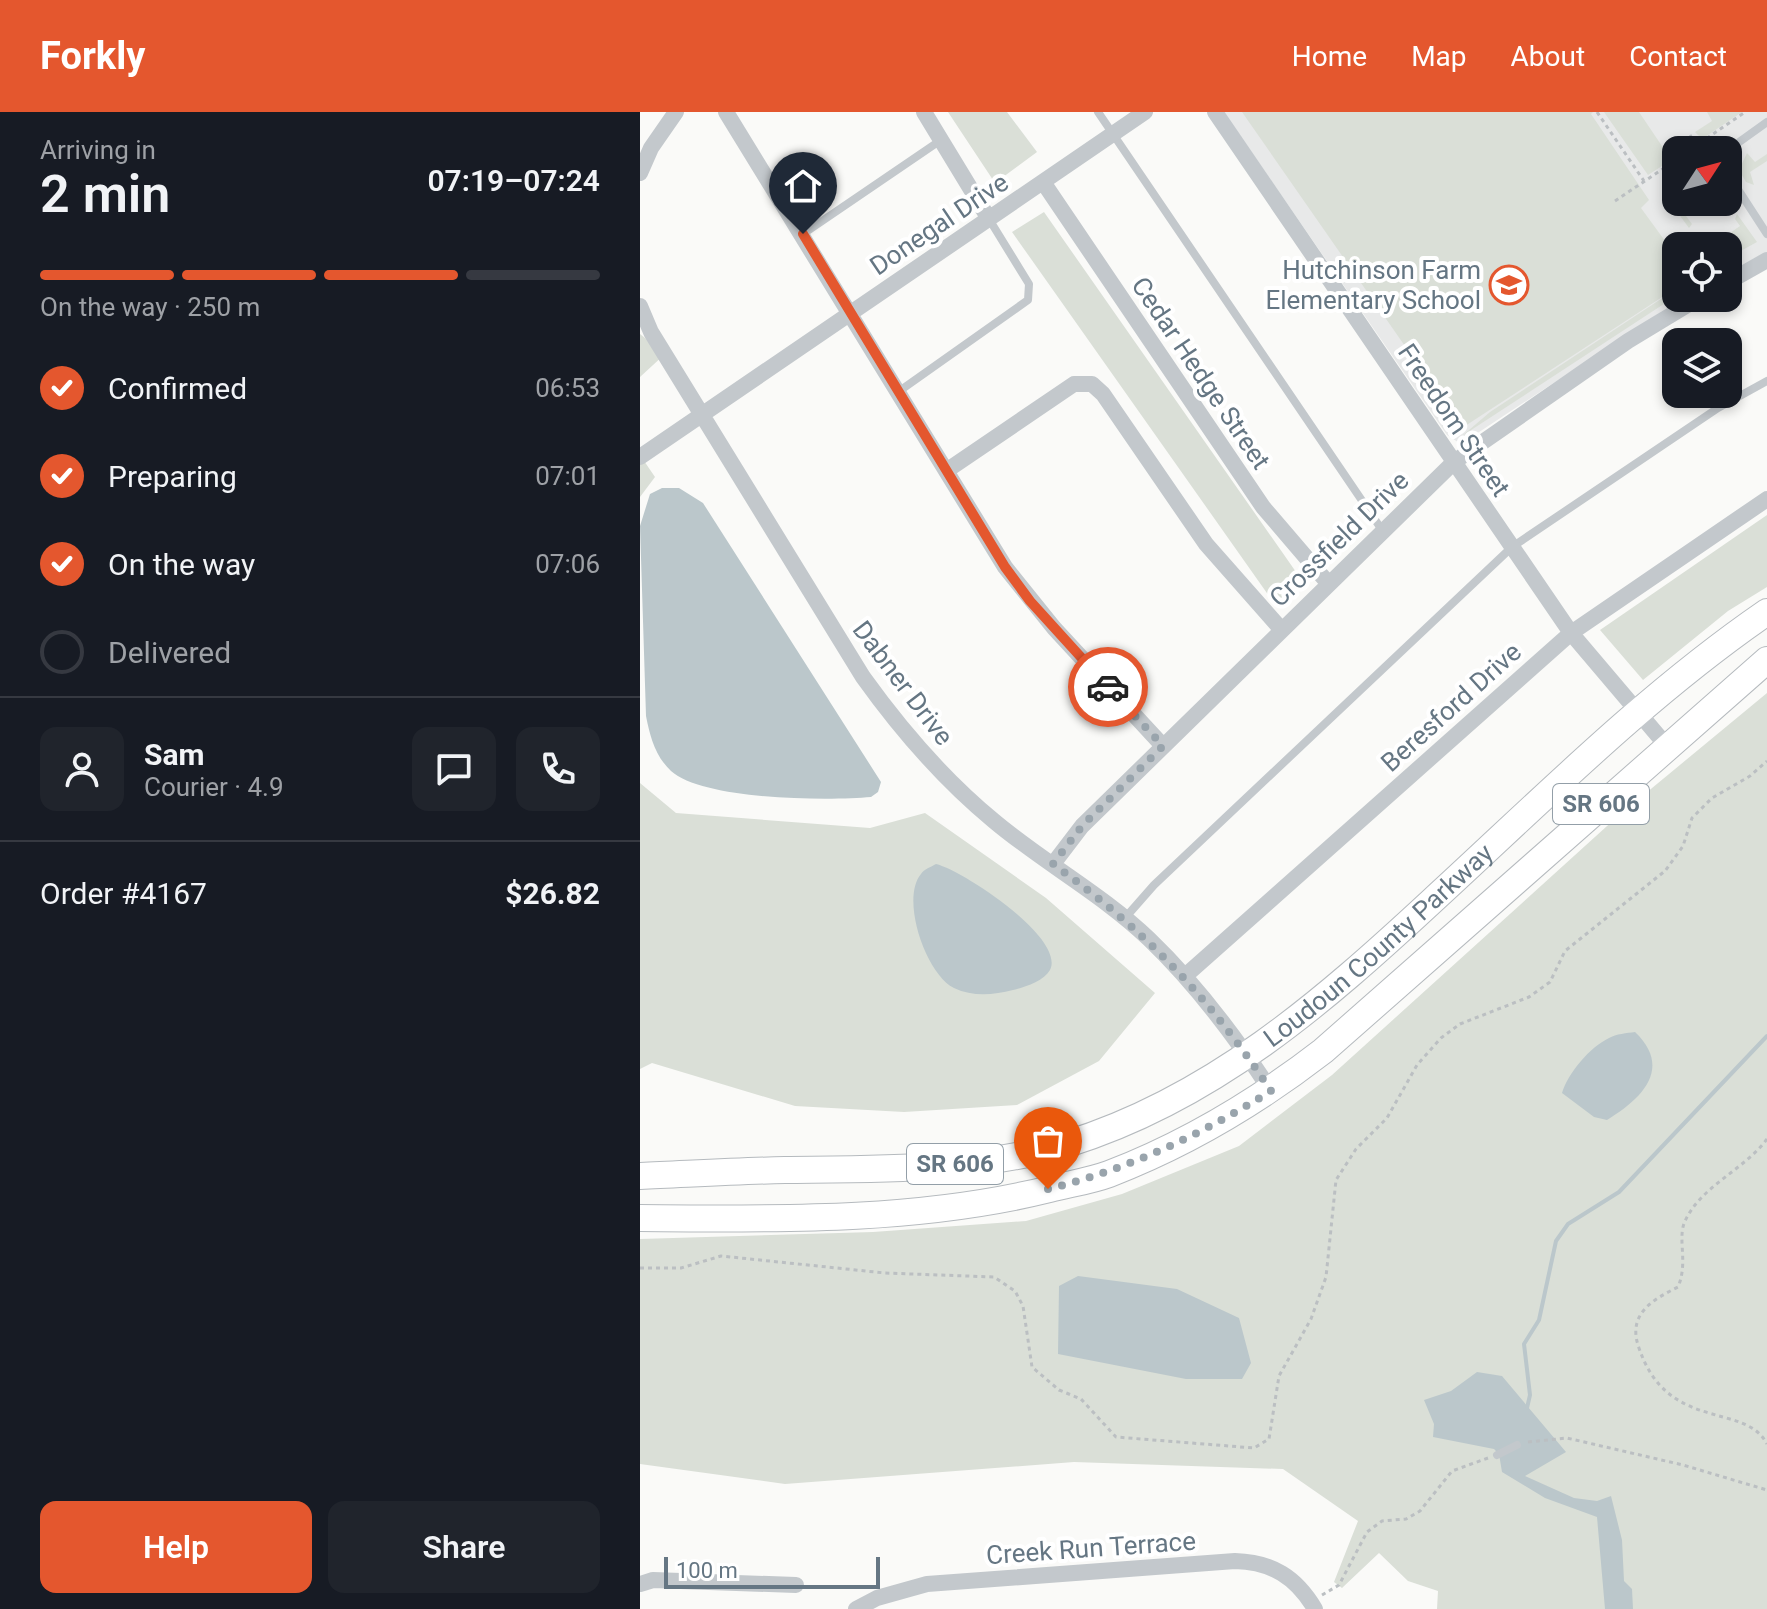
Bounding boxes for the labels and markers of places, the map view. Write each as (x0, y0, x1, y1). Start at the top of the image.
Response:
pin (769, 152, 837, 234)
place label: Hutchinson Farm Elementary School (1265, 255, 1481, 315)
school or university icon: Hutchinson Farm Elementary School (1488, 264, 1530, 306)
pin (1014, 1107, 1082, 1189)

